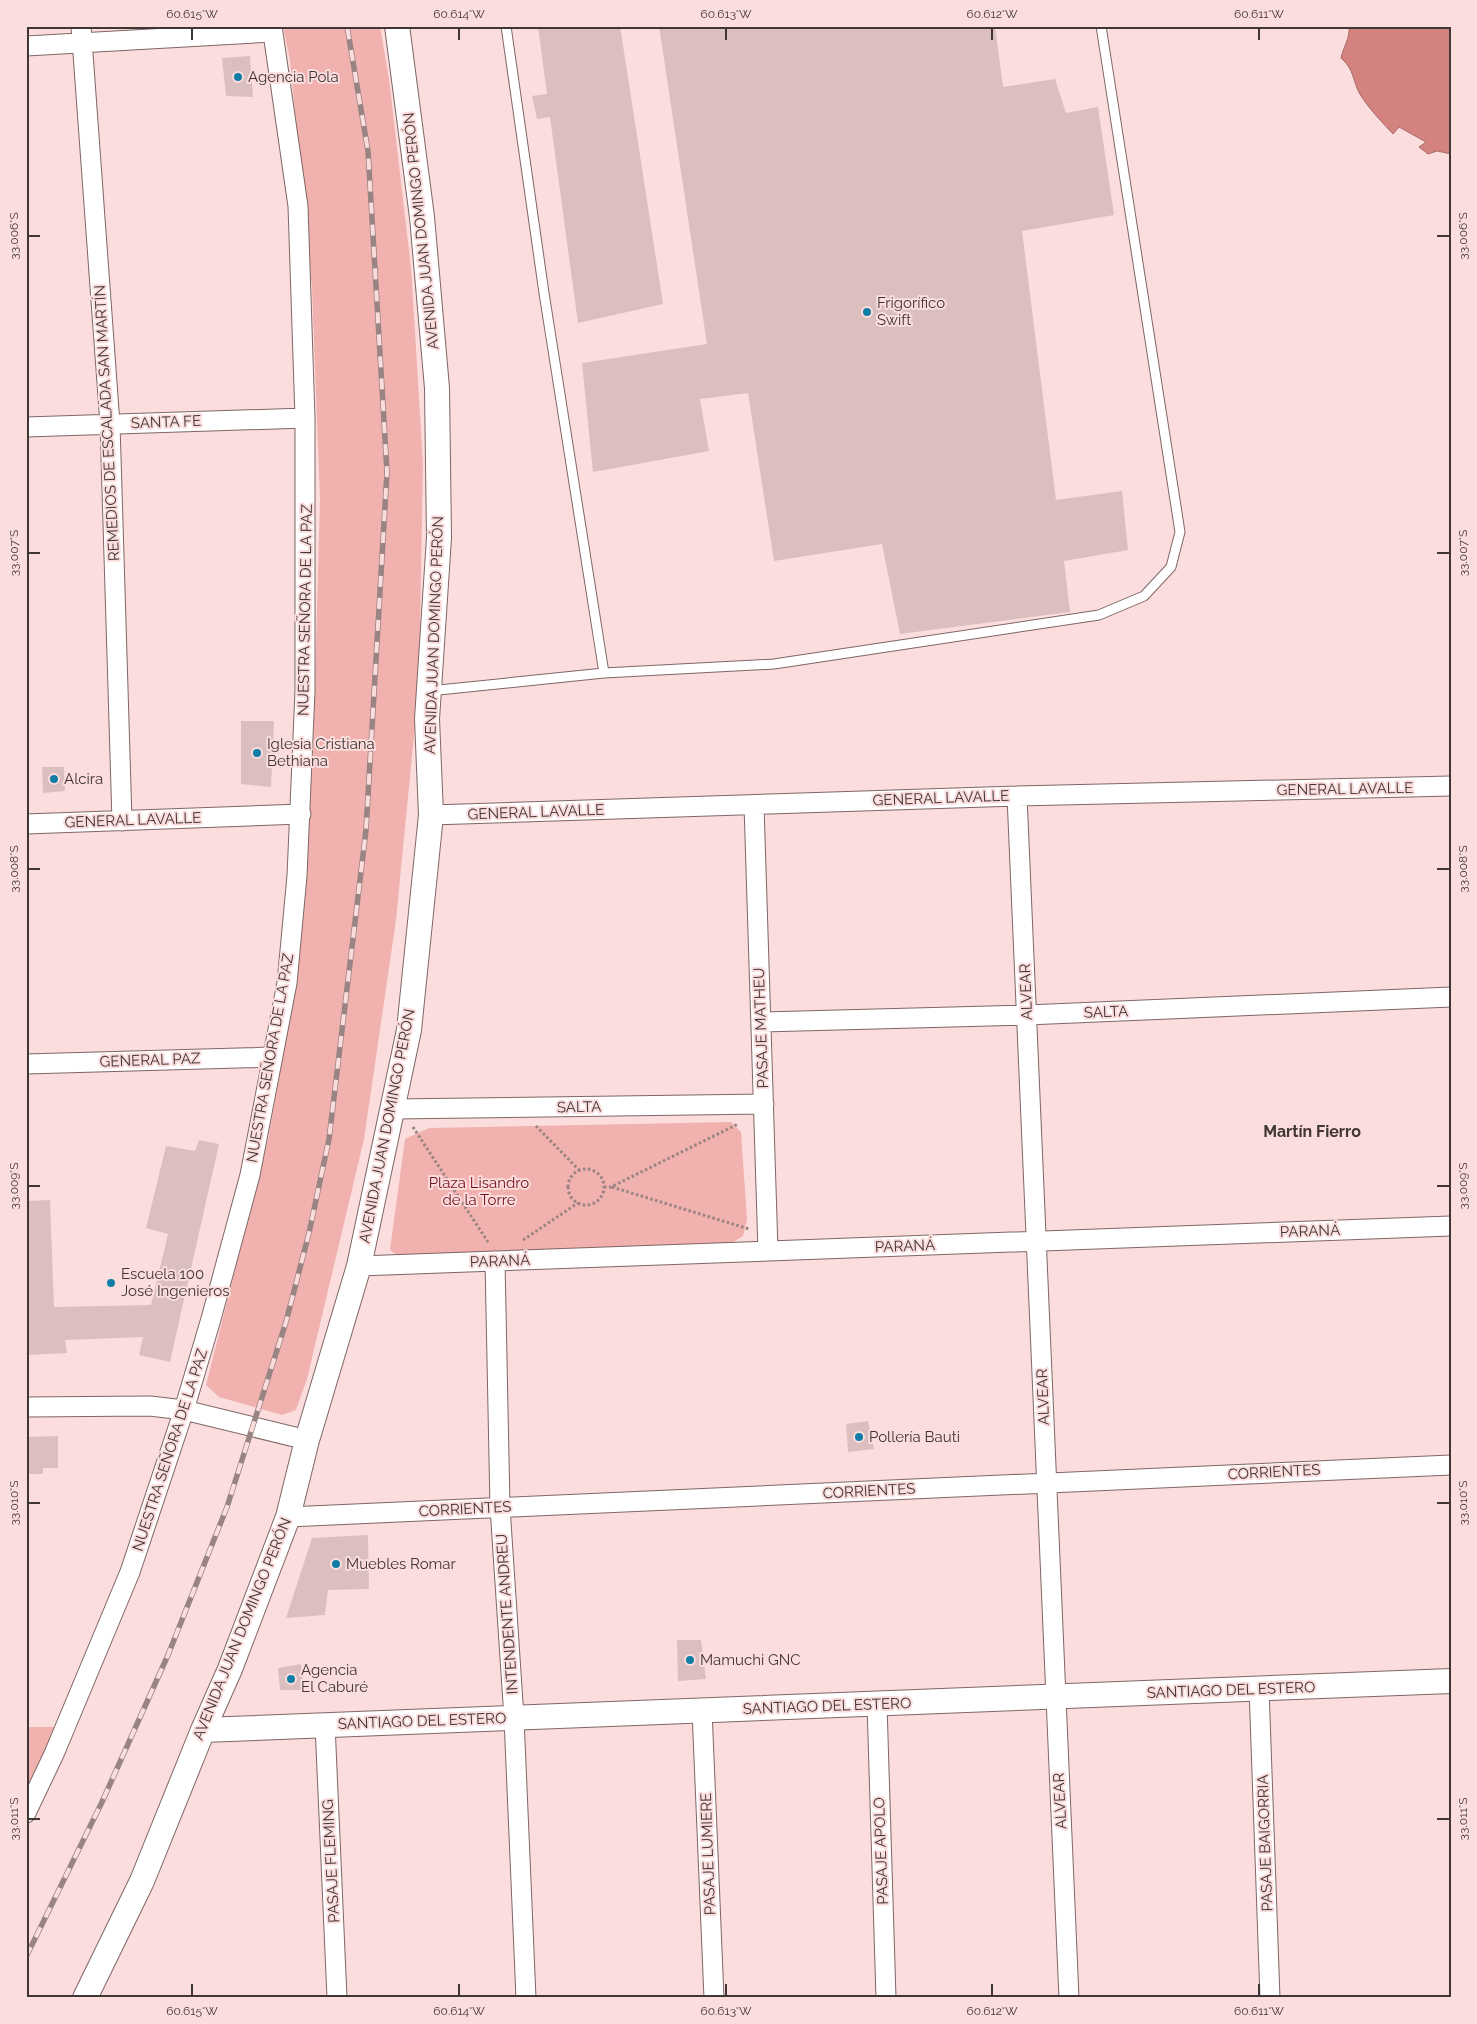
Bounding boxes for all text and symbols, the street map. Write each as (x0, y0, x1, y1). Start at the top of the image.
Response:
text: 60.615°W (166, 7, 218, 21)
text: 60.614°W (433, 7, 485, 21)
text: 60.613°W (700, 7, 752, 21)
text: 60.612°W (966, 7, 1018, 21)
text: 60.611°W (1234, 7, 1284, 21)
place label: Agencia Pola (248, 68, 339, 86)
marker: Agencia Pola (232, 71, 244, 83)
street label: AVENIDA JUAN DOMINGO PERÓN (400, 112, 442, 350)
text: 33.006°S (7, 212, 21, 260)
text: 33.006°S (1456, 212, 1470, 260)
street label: REMEDIOS DE ESCALADA SAN MARTÍN (91, 284, 123, 562)
place label: Frigorífico Swift (877, 294, 945, 329)
marker: Frigorífico Swift (861, 306, 873, 318)
street label: SANTA FE (131, 412, 201, 432)
street label: NUESTRA SEÑORA DE LA PAZ (294, 504, 316, 716)
street label: AVENIDA JUAN DOMINGO PERÓN (421, 516, 447, 754)
text: 33.007°S (7, 530, 21, 576)
text: 33.007°S (1456, 530, 1470, 576)
place label: Iglesia Cristiana Bethiana (267, 735, 375, 770)
marker: Iglesia Cristiana Bethiana (251, 747, 263, 759)
place label: Alcira (64, 770, 103, 788)
marker: Alcira (48, 773, 60, 785)
street label: GENERAL LAVALLE (1277, 779, 1413, 799)
street label: GENERAL LAVALLE (872, 787, 1010, 809)
street label: GENERAL LAVALLE (467, 801, 605, 823)
street label: GENERAL LAVALLE (64, 809, 202, 831)
text: 33.008°S (7, 845, 21, 893)
text: 33.008°S (1456, 845, 1470, 893)
street label: NUESTRA SEÑORA DE LA PAZ (243, 952, 297, 1164)
street label: ALVEAR (1016, 963, 1036, 1021)
street label: PASAJE MATHEU (750, 967, 772, 1089)
street label: SALTA (1084, 1002, 1128, 1022)
street label: AVENIDA JUAN DOMINGO PERÓN (355, 1007, 419, 1245)
street label: GENERAL PAZ (99, 1049, 201, 1071)
street label: SALTA (557, 1098, 601, 1116)
district label: Martín Fierro (1263, 1122, 1361, 1141)
text: 33.009°S (7, 1163, 21, 1209)
text: 33.009°S (1456, 1163, 1470, 1209)
park label: Plaza Lisandro de la Torre (429, 1174, 529, 1209)
street label: PARANÁ (1280, 1221, 1340, 1241)
street label: PARANÁ (875, 1236, 935, 1256)
street label: PARANÁ (470, 1251, 530, 1271)
place label: Escuela 100 José Ingenieros (121, 1265, 229, 1300)
marker: Escuela 100 José Ingenieros (105, 1277, 117, 1289)
street label: NUESTRA SEÑORA DE LA PAZ (129, 1346, 211, 1554)
street label: ALVEAR (1033, 1368, 1053, 1426)
place label: Pollería Bauti (869, 1428, 960, 1446)
marker: Pollería Bauti (853, 1431, 865, 1443)
street label: CORRIENTES (1227, 1461, 1321, 1483)
text: 33.010°S (7, 1480, 21, 1526)
street label: CORRIENTES (822, 1480, 916, 1502)
text: 33.010°S (1456, 1480, 1470, 1526)
street label: CORRIENTES (418, 1498, 512, 1520)
street label: AVENIDA JUAN DOMINGO PERÓN (189, 1515, 295, 1743)
street label: INTENDENTE ANDREU (492, 1533, 522, 1695)
place label: Muebles Romar (346, 1555, 457, 1573)
marker: Muebles Romar (330, 1558, 342, 1570)
place label: Mamuchi GNC (700, 1651, 801, 1669)
marker: Mamuchi GNC (684, 1654, 696, 1666)
place label: Agencia El Caburé (301, 1661, 368, 1696)
marker: Agencia El Caburé (285, 1673, 297, 1685)
street label: SANTIAGO DEL ESTERO (1146, 1678, 1316, 1702)
street label: SANTIAGO DEL ESTERO (742, 1694, 912, 1718)
street label: SANTIAGO DEL ESTERO (337, 1709, 507, 1733)
street label: ALVEAR (1050, 1772, 1070, 1830)
street label: PASAJE BAIGORRIA (1254, 1774, 1276, 1912)
street label: PASAJE LUMIERE (697, 1793, 719, 1915)
street label: PASAJE APOLO (870, 1797, 892, 1905)
text: 33.011°S (7, 1798, 21, 1840)
text: 33.011°S (1456, 1798, 1470, 1840)
street label: PASAJE FLEMING (319, 1799, 343, 1923)
text: 60.615°W (166, 2004, 218, 2018)
text: 60.614°W (433, 2004, 485, 2018)
text: 60.613°W (700, 2004, 752, 2018)
text: 60.612°W (966, 2004, 1018, 2018)
text: 60.611°W (1234, 2004, 1284, 2018)

